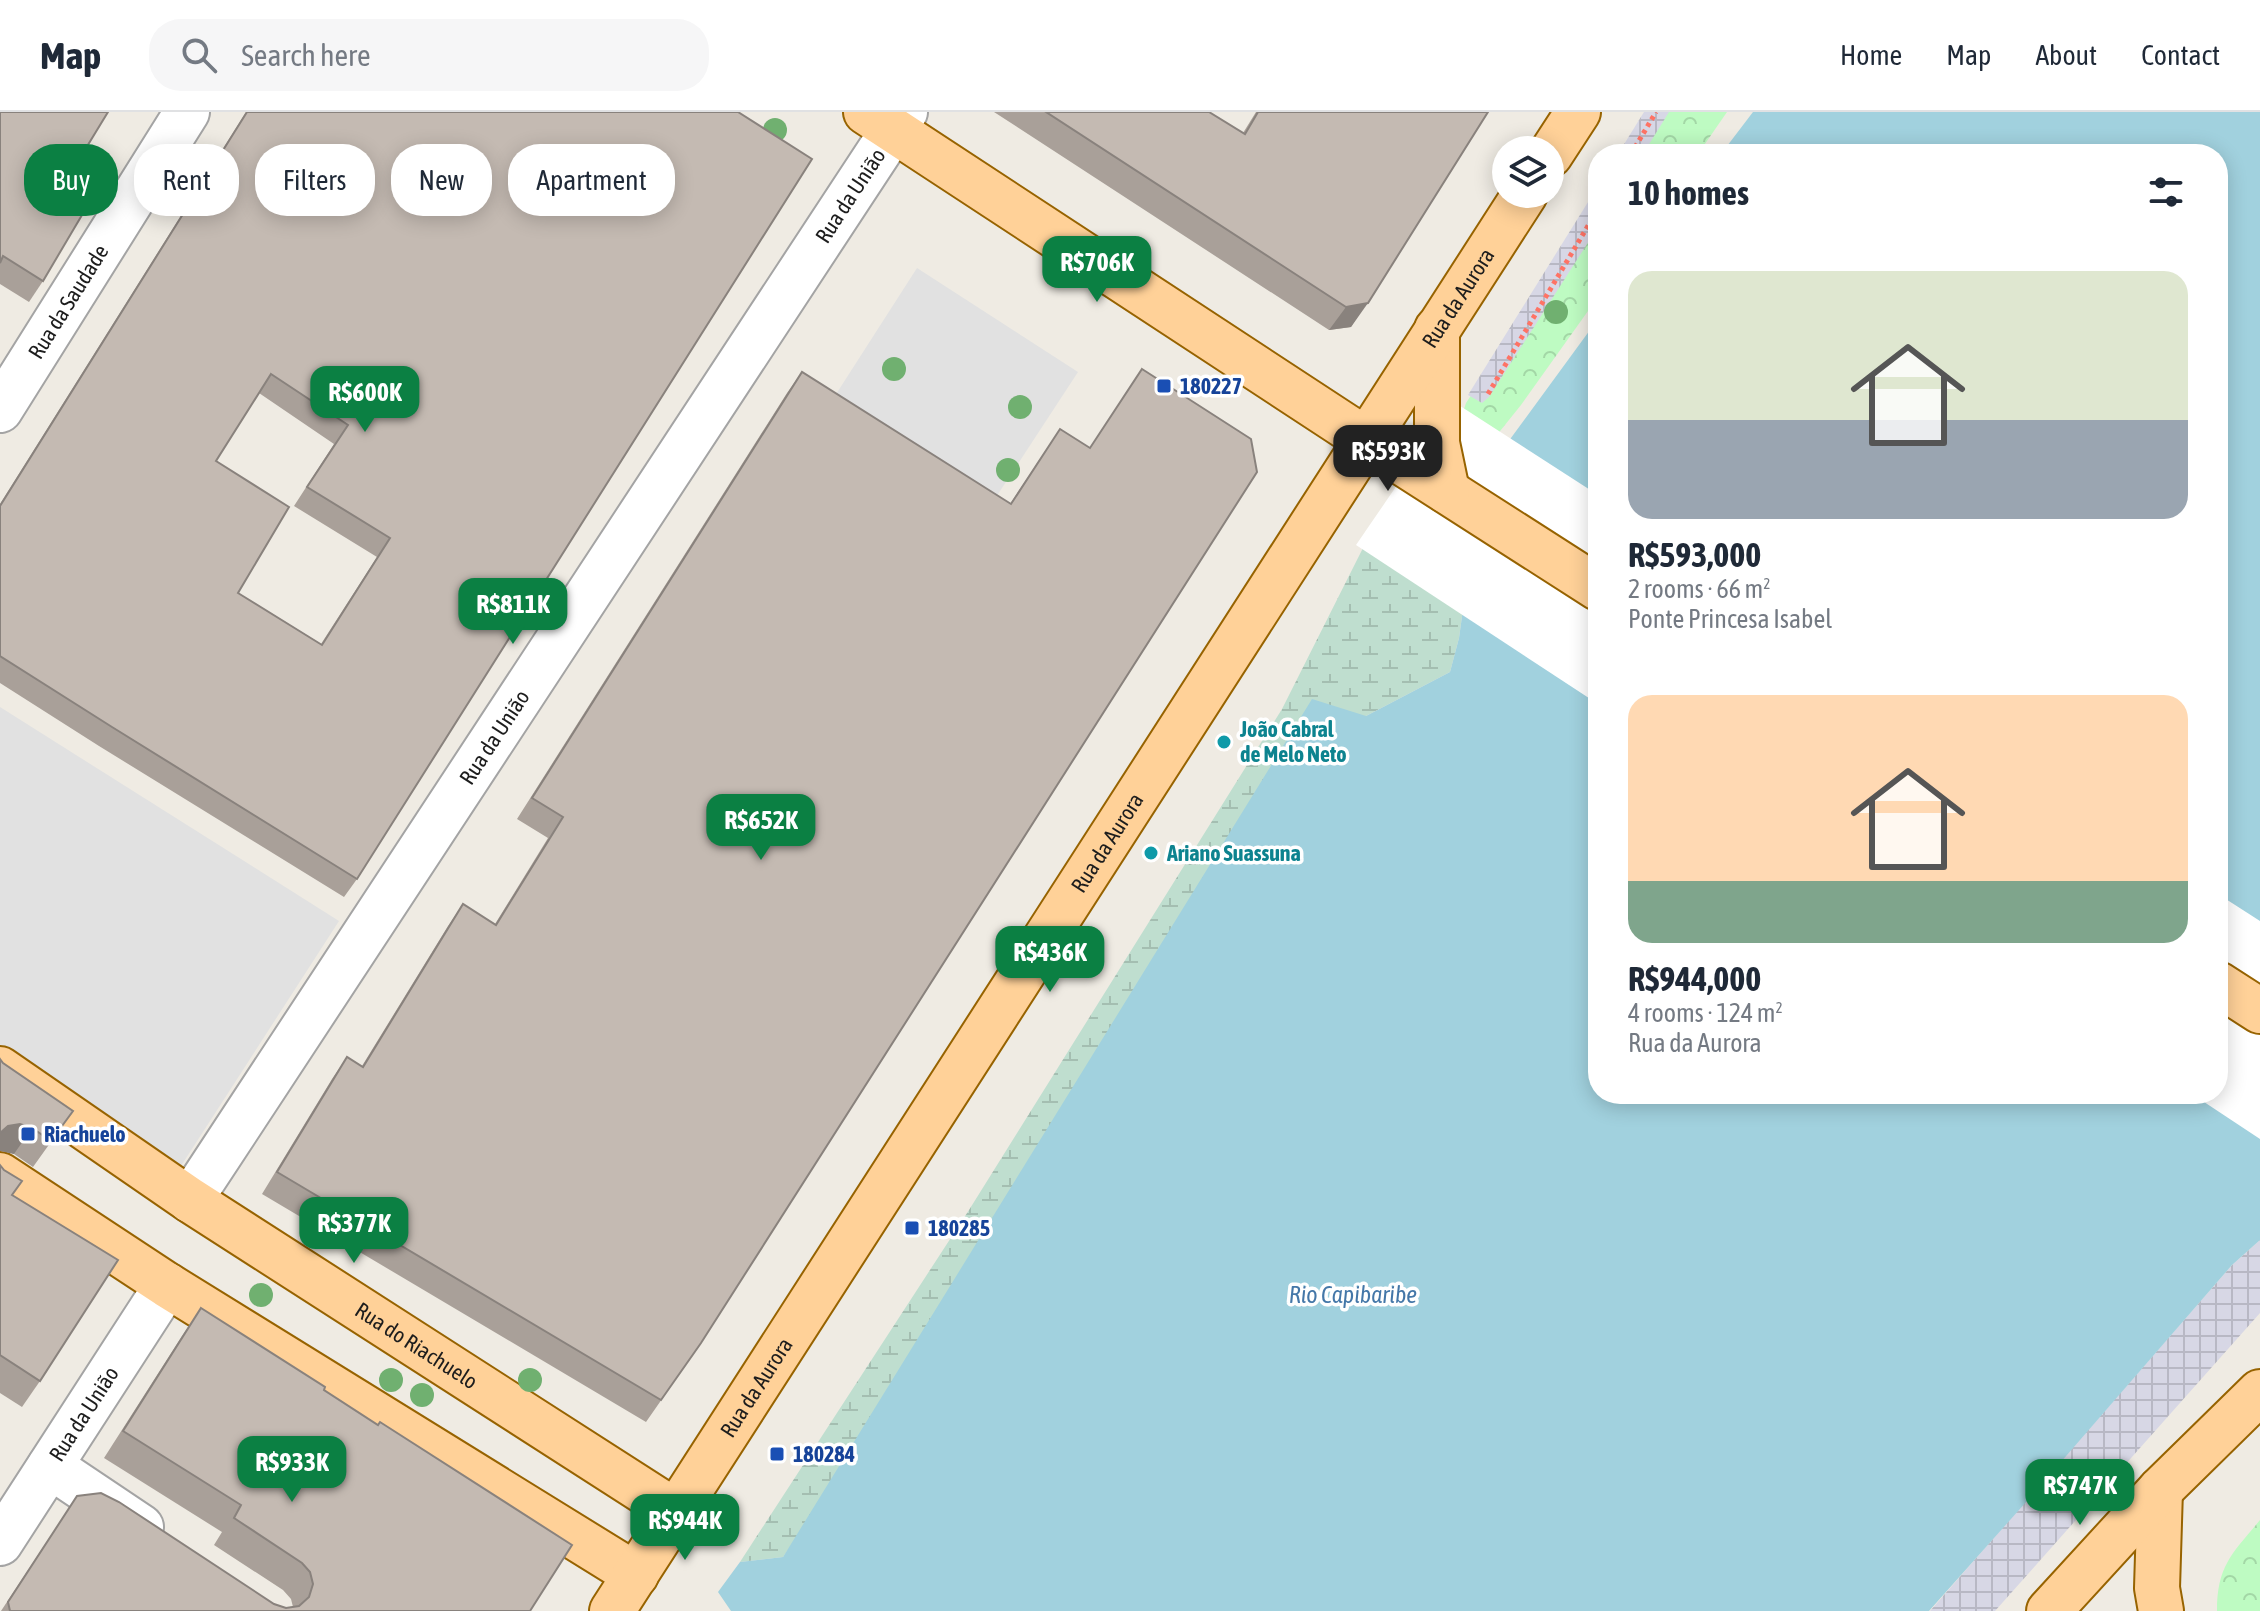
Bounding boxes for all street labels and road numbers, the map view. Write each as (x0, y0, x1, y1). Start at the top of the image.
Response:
street label: Rua da União (810, 143, 891, 248)
street label: Rua da Saudade (23, 240, 114, 363)
street label: Rua da Aurora (1416, 243, 1500, 353)
street label: Rua da União (454, 685, 535, 789)
street label: Rua da Aurora (1065, 788, 1149, 897)
street label: Rua do Riachuelo (350, 1297, 483, 1394)
street label: Rua da Aurora (715, 1333, 798, 1442)
street label: Rua da União (43, 1361, 124, 1466)

